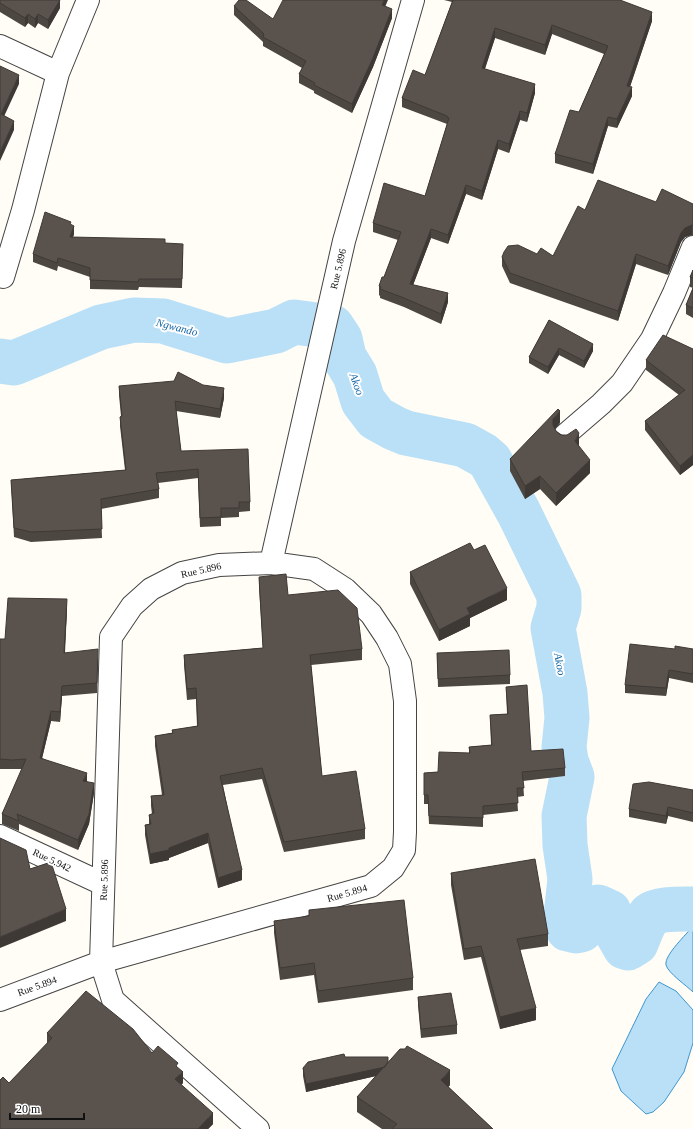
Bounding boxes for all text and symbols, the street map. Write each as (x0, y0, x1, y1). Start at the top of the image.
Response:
street label: Rue 5.896 (328, 248, 348, 290)
water label: Ngwando (154, 316, 199, 338)
water label: Akoo (347, 370, 367, 397)
street label: Rue 5.896 (180, 560, 222, 580)
water label: Akoo (552, 651, 568, 677)
street label: Rue 5.942 (31, 846, 73, 874)
street label: Rue 5.896 (98, 859, 110, 901)
street label: Rue 5.894 (326, 882, 368, 904)
street label: Rue 5.894 (16, 974, 58, 998)
scale bar (10, 1095, 84, 1121)
text: 20 m (16, 1102, 41, 1116)

